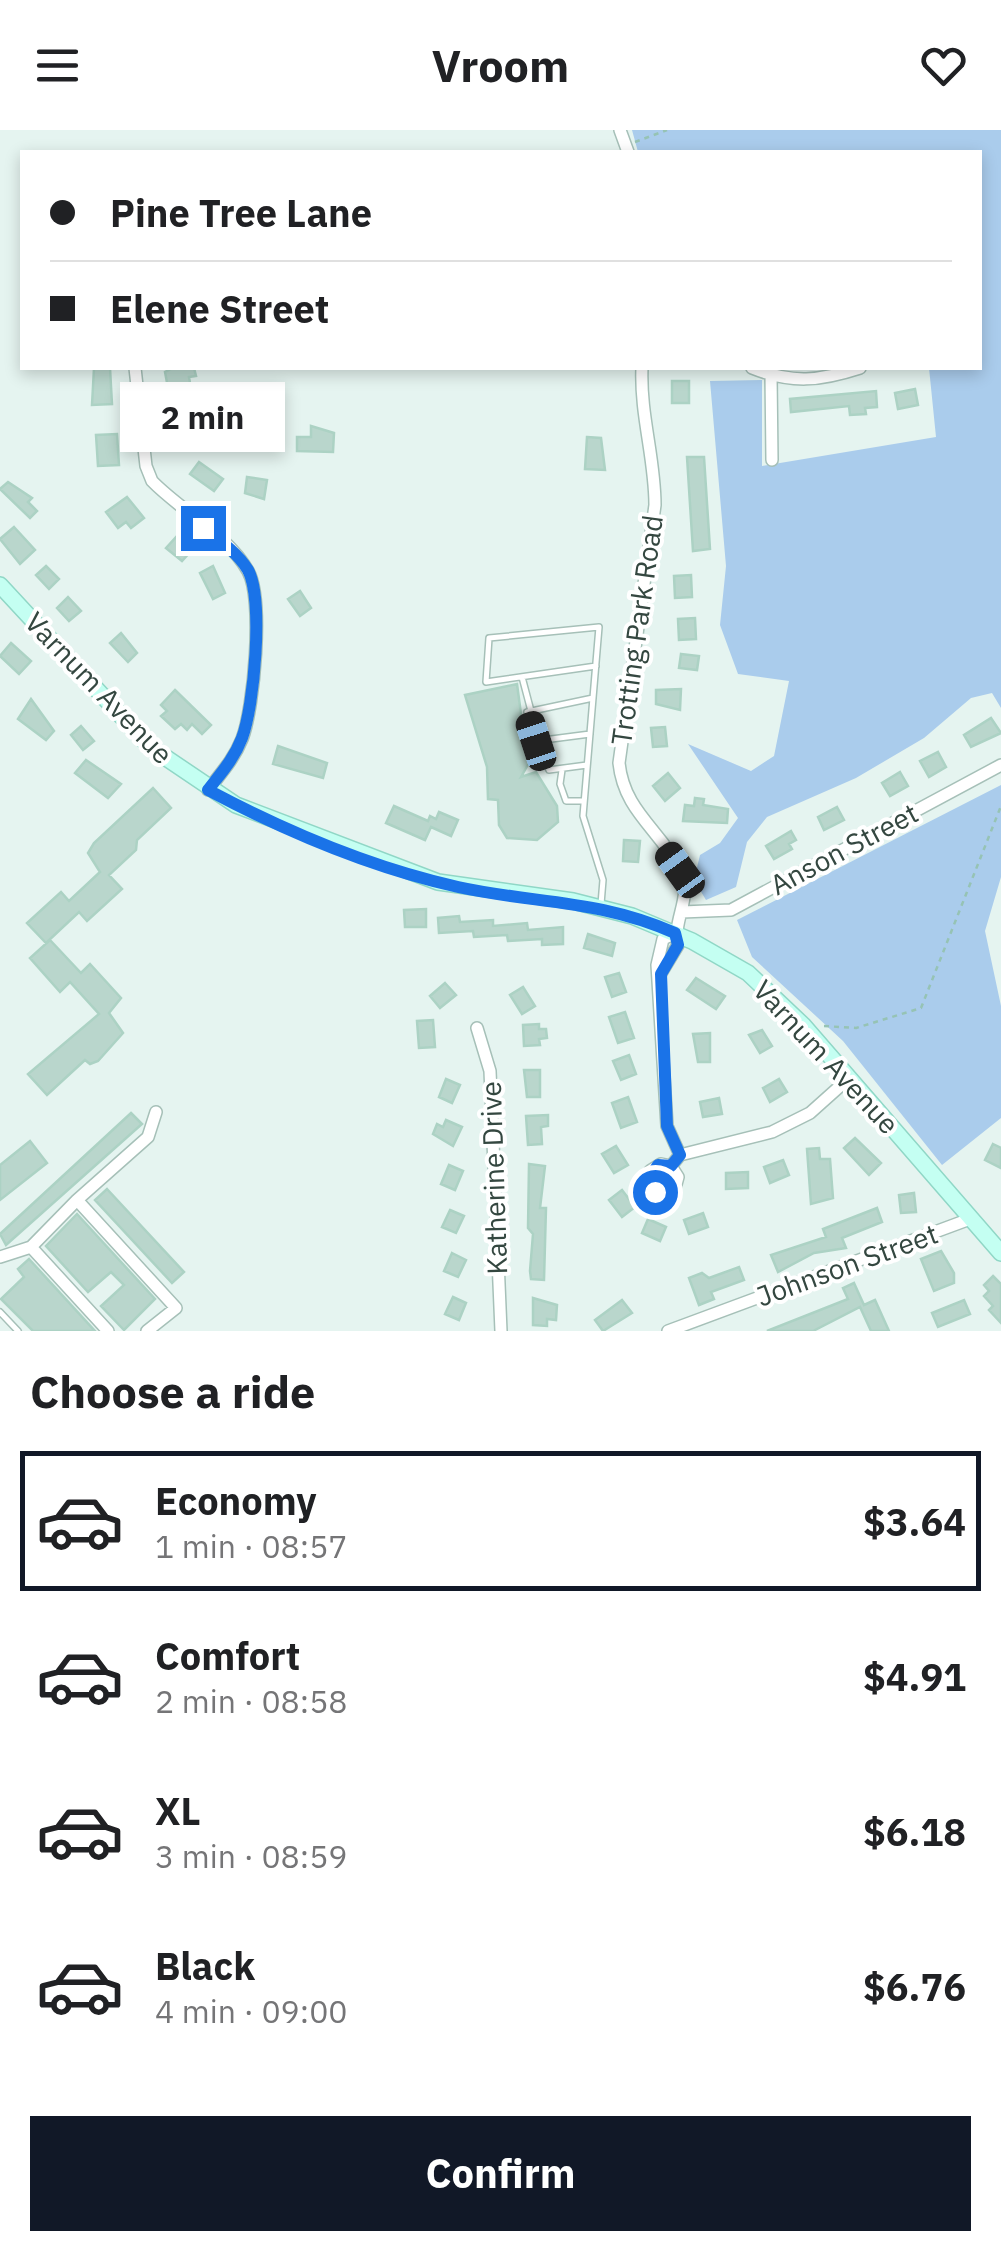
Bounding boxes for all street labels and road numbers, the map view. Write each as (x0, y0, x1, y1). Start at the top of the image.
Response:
street label: Trotting Park Road (602, 513, 671, 747)
street label: Varnum Avenue (17, 604, 181, 772)
street label: Anson Street (763, 794, 924, 903)
street label: Varnum Avenue (745, 972, 907, 1142)
street label: Katherine Drive (472, 1081, 515, 1275)
street label: Johnson Street (751, 1215, 943, 1314)

